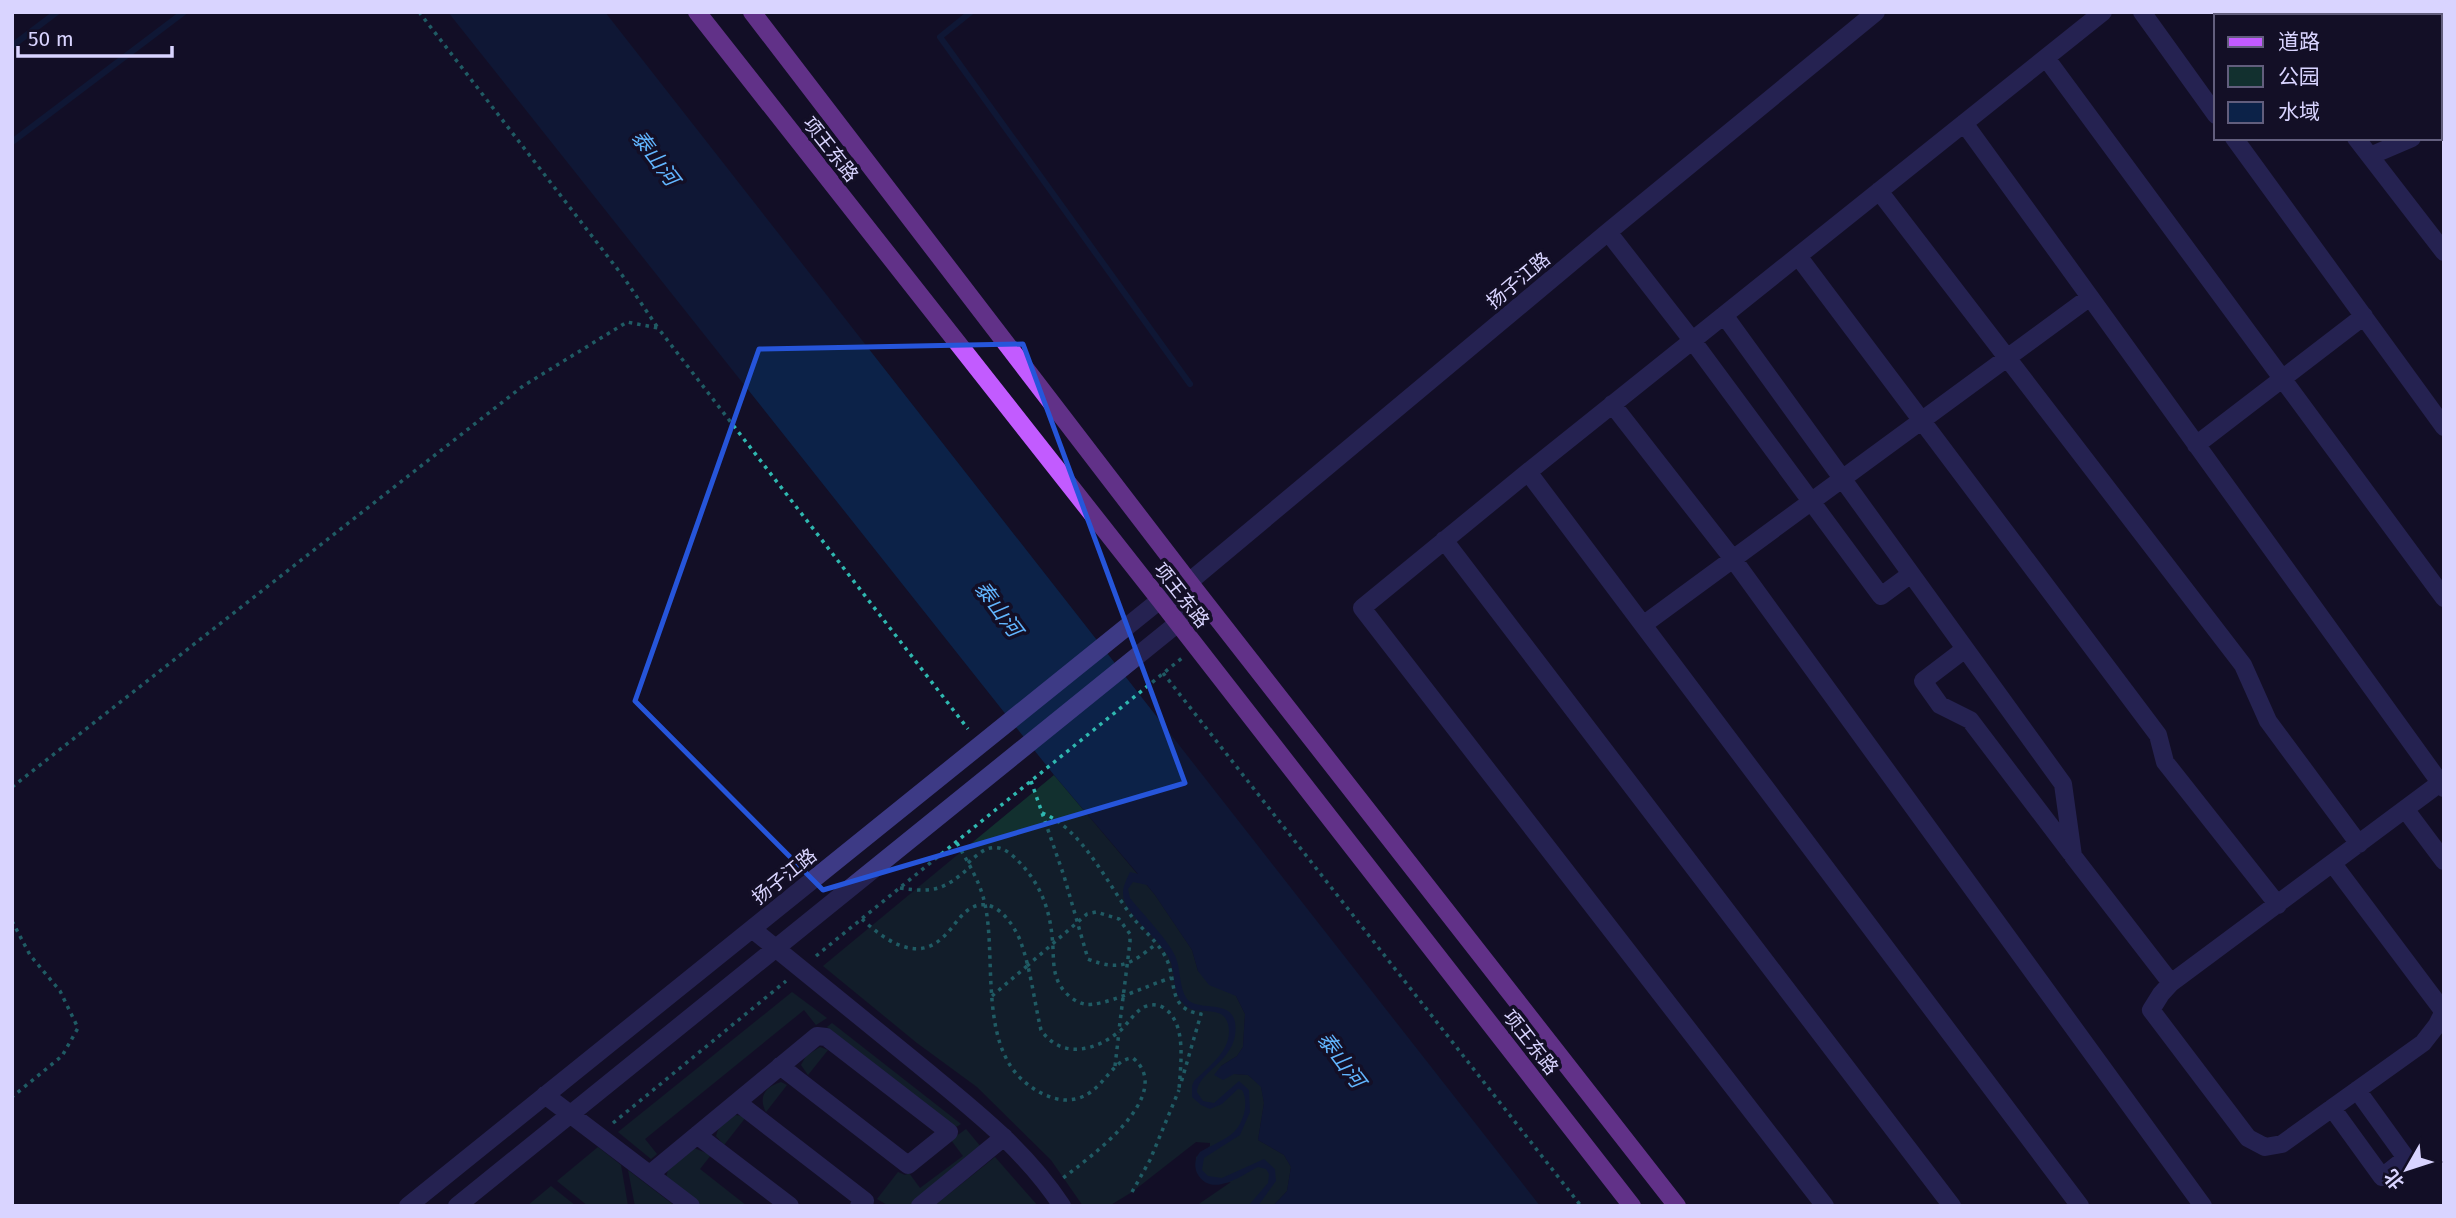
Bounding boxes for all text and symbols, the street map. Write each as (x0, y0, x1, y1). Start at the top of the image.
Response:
scale bar (18, 14, 172, 58)
legend (2214, 14, 2442, 140)
text: 50 m (28, 26, 74, 52)
text: 道路 (2278, 29, 2320, 55)
text: 公园 (2278, 64, 2320, 90)
text: 水域 (2278, 99, 2320, 125)
street label: 项王东路 (798, 112, 863, 186)
water label: 泰山河 (626, 125, 687, 194)
street label: 扬子江路 (1482, 247, 1555, 314)
street label: 项王东路 (1149, 558, 1214, 632)
water label: 泰山河 (969, 576, 1030, 645)
street label: 扬子江路 (748, 844, 821, 909)
street label: 项王东路 (1498, 1005, 1563, 1079)
water label: 泰山河 (1312, 1027, 1373, 1096)
north arrow (2372, 1134, 2442, 1204)
text: 北 (2379, 1165, 2409, 1194)

